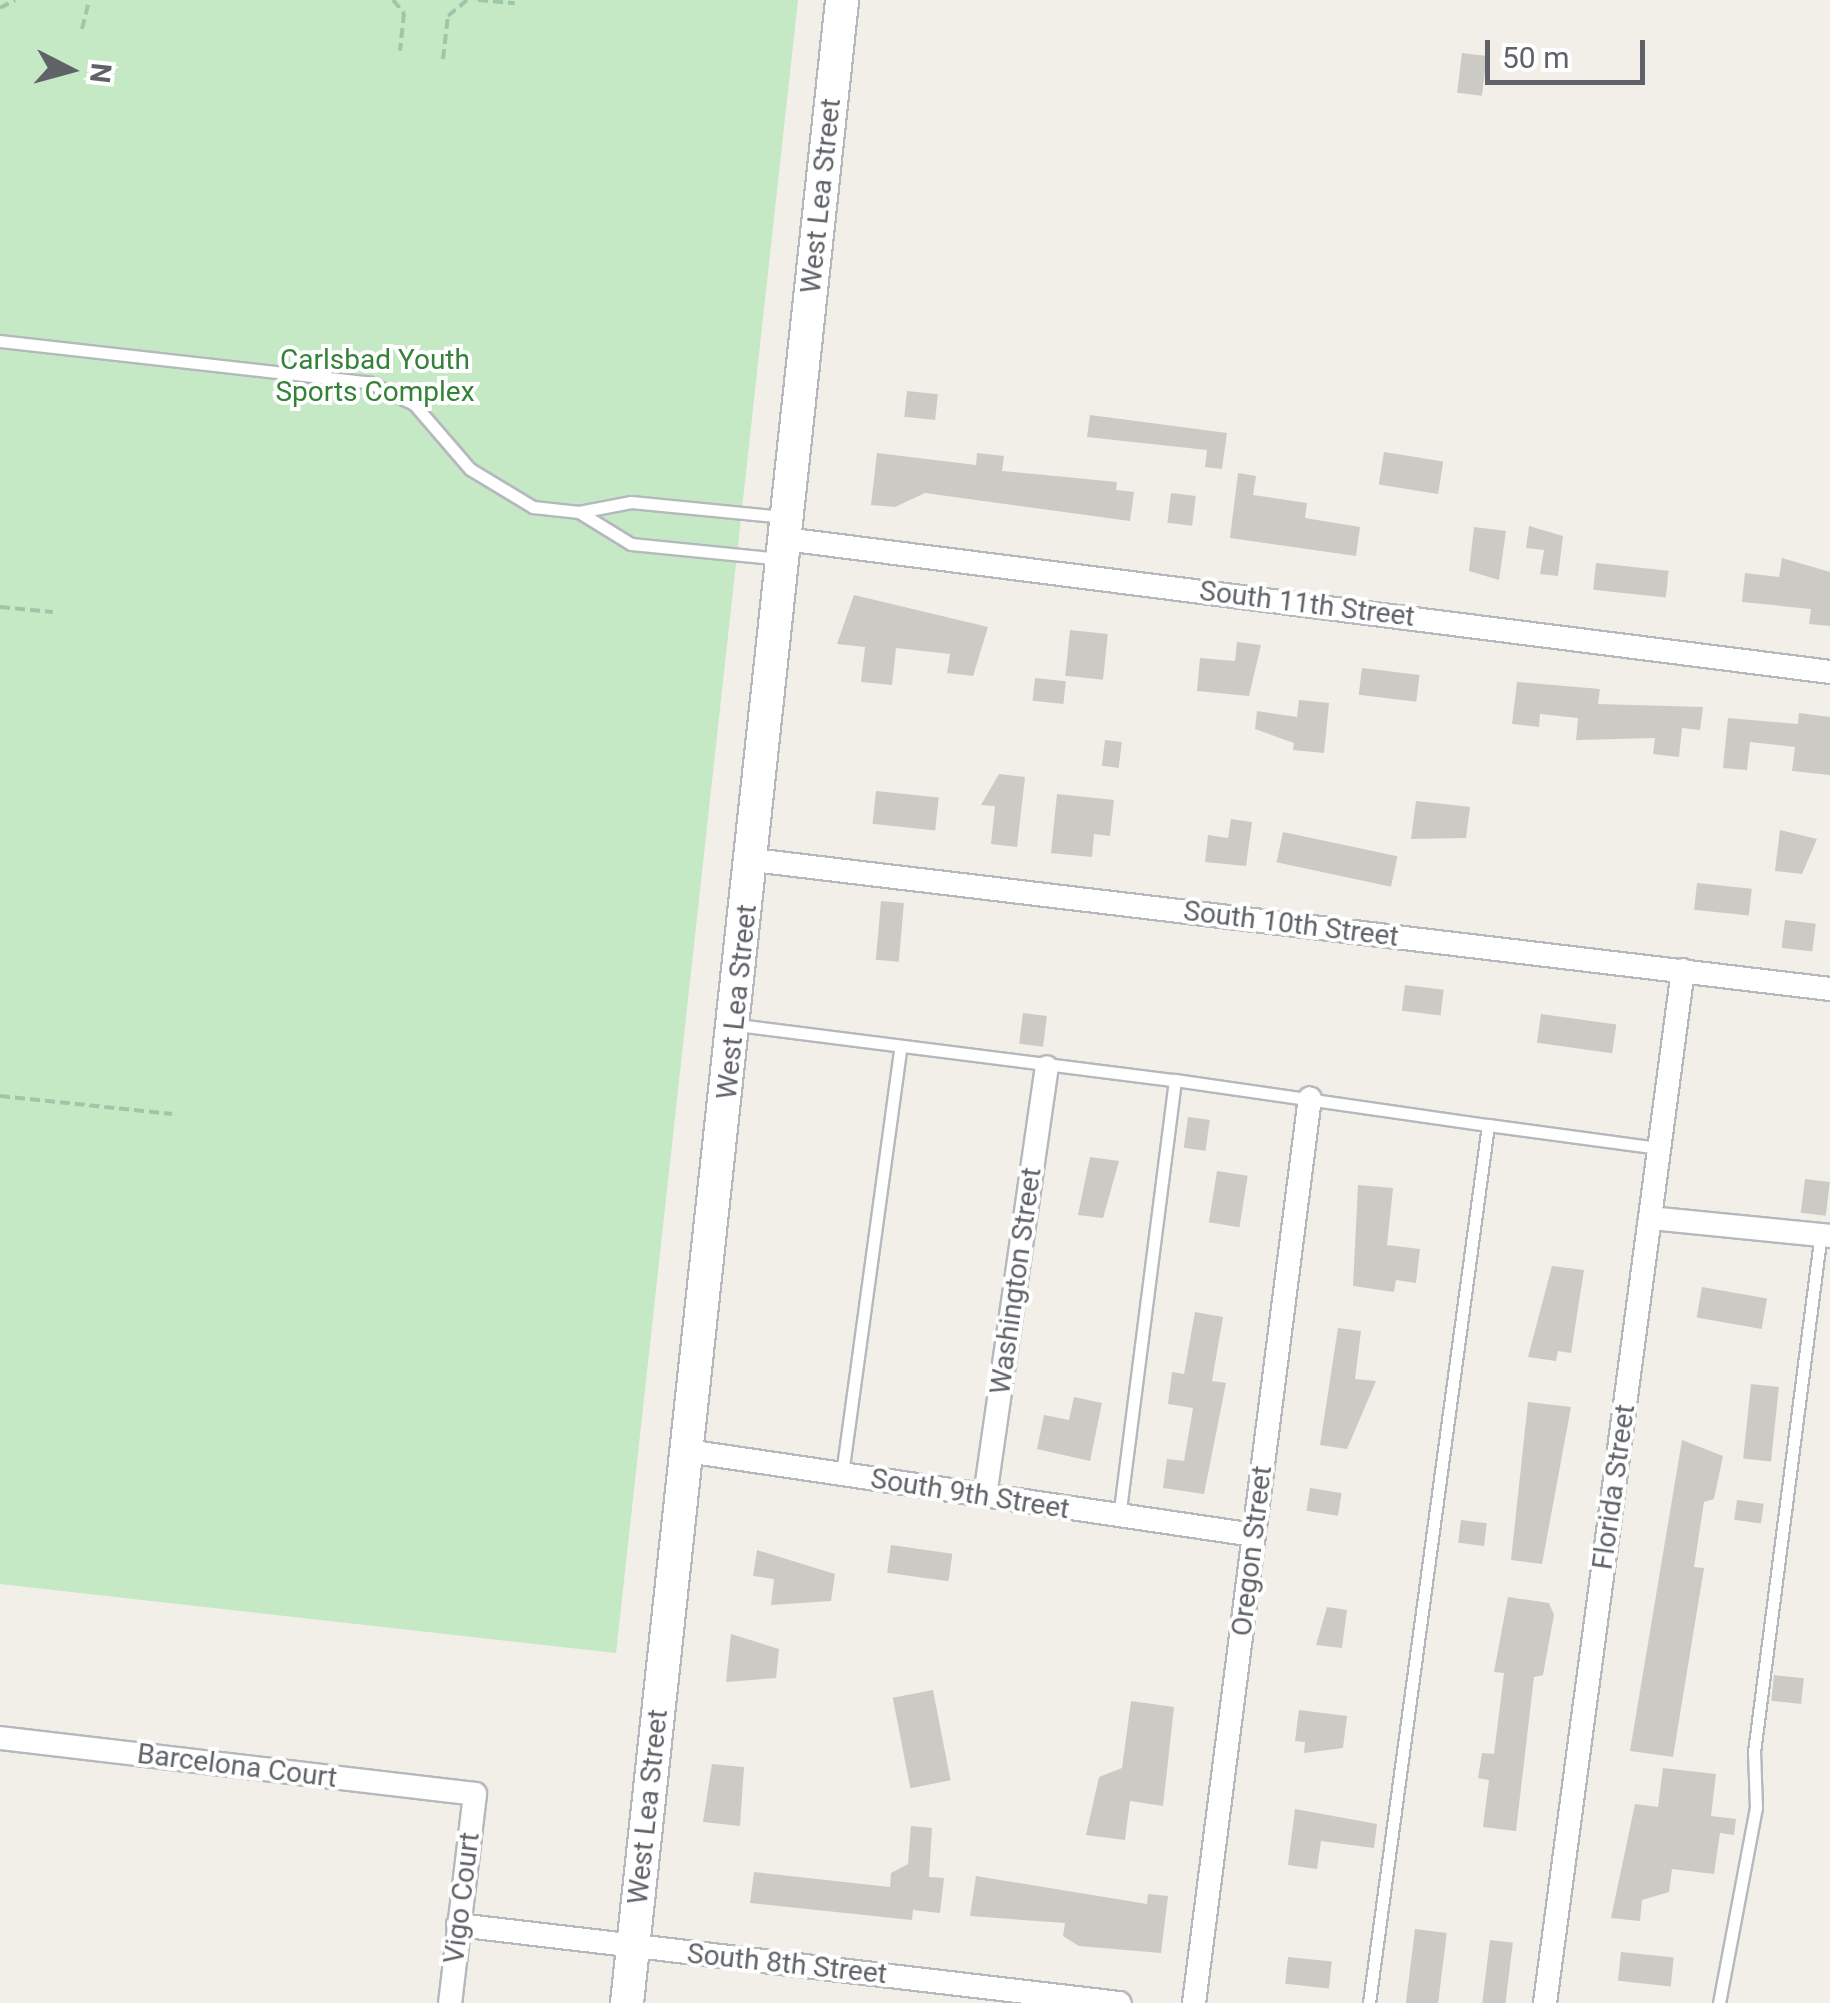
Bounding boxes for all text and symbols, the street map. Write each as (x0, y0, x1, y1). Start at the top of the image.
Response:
north arrow (20, 20, 120, 120)
scale bar (1490, 20, 1650, 82)
text: 50 m (1502, 40, 1569, 75)
text: N (83, 62, 118, 85)
street label: West Lea Street (794, 97, 848, 295)
park label: Carlsbad Youth Sports Complex (275, 343, 475, 409)
street label: South 11th Street (1198, 574, 1416, 634)
street label: South 10th Street (1182, 894, 1400, 954)
street label: West Lea Street (710, 903, 764, 1101)
street label: Washington Street (983, 1165, 1049, 1397)
street label: Florida Street (1586, 1402, 1642, 1572)
street label: South 9th Street (868, 1462, 1072, 1526)
street label: Oregon Street (1225, 1464, 1279, 1638)
street label: West Lea Street (621, 1708, 675, 1906)
street label: Barcelona Court (135, 1737, 339, 1795)
street label: Vigo Court (437, 1830, 487, 1966)
street label: South 8th Street (685, 1937, 889, 1991)

